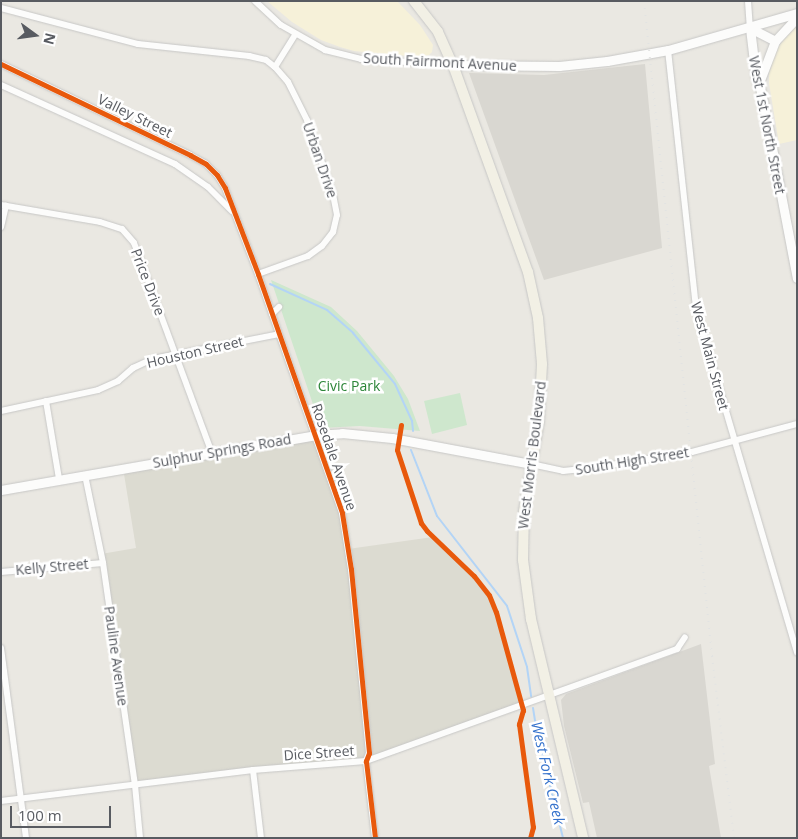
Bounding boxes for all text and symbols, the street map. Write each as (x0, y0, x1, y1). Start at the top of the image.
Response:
north arrow (10, 10, 60, 60)
text: N (39, 31, 61, 47)
street label: South Fairmont Avenue (363, 50, 517, 74)
street label: West 1st North Street (745, 54, 789, 196)
street label: Valley Street (95, 91, 175, 141)
street label: Urban Drive (299, 120, 341, 200)
street label: Price Drive (128, 246, 168, 318)
street label: West Main Street (687, 300, 733, 412)
street label: Houston Street (145, 333, 245, 371)
park label: Civic Park (318, 378, 380, 394)
street label: West Morris Boulevard (515, 380, 549, 530)
street label: Rosedale Avenue (308, 401, 360, 513)
street label: Sulphur Springs Road (151, 431, 293, 471)
street label: South High Street (574, 444, 690, 478)
street label: Kelly Street (15, 555, 89, 579)
street label: Pauline Avenue (101, 605, 131, 707)
water label: West Fork Creek (527, 720, 569, 826)
street label: Dice Street (283, 742, 355, 764)
scale bar (12, 796, 114, 828)
text: 100 m (18, 805, 62, 825)

